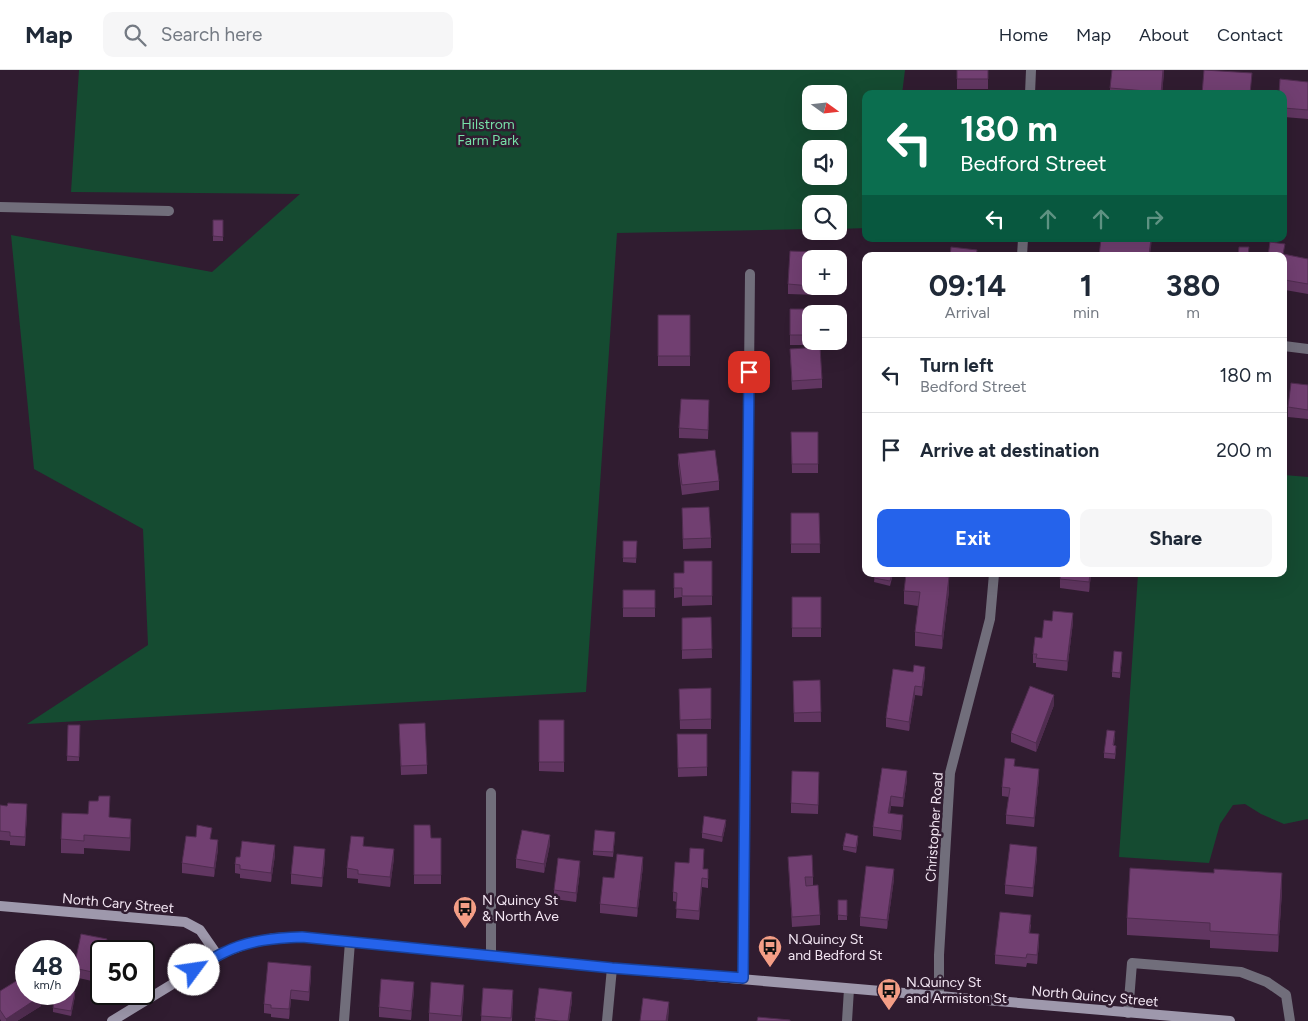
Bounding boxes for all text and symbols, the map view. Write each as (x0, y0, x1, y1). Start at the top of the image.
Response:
search box (103, 12, 453, 57)
text: Map (25, 20, 73, 49)
icon: search (121, 21, 149, 49)
text: Search here (161, 23, 262, 46)
text: Home (999, 24, 1048, 46)
text: Map (1076, 24, 1111, 46)
text: About (1139, 24, 1189, 46)
text: Contact (1217, 24, 1283, 46)
north arrow (802, 85, 848, 130)
map controls (802, 85, 847, 350)
text: 180 m (960, 108, 1058, 150)
icon: left (877, 110, 942, 175)
park label: Hilstrom Farm Park (457, 116, 519, 149)
button: sound (802, 140, 847, 185)
text: Bedford Street (960, 150, 1107, 177)
button: search (802, 195, 847, 240)
icon: left (981, 205, 1009, 233)
icon: ahead (1034, 205, 1062, 233)
icon: ahead (1087, 205, 1115, 233)
icon: right (1140, 205, 1168, 233)
button: + (802, 250, 847, 295)
text: 09:14 (929, 267, 1006, 304)
text: 1 (1080, 267, 1092, 304)
text: 380 (1166, 267, 1220, 304)
text: Arrival (945, 303, 990, 322)
text: min (1073, 303, 1099, 322)
text: m (1186, 303, 1200, 322)
button: − (802, 305, 847, 350)
pin (728, 351, 770, 393)
text: Turn left (920, 354, 994, 377)
icon: arrive (735, 358, 763, 386)
icon: left (877, 361, 905, 389)
text: 180 m (1219, 364, 1272, 387)
text: Bedford Street (920, 377, 1027, 396)
icon: arrive (877, 436, 905, 464)
text: Arrive at destination (920, 439, 1099, 462)
text: 200 m (1216, 439, 1272, 462)
button: Exit (877, 509, 1070, 567)
button: Share (1080, 509, 1272, 567)
street label: Christopher Road (922, 772, 947, 882)
street label: North Cary Street (61, 890, 175, 917)
place label: N Quincy St & North Ave (482, 892, 559, 925)
bus stop icon: N Quincy St & North Ave (452, 895, 478, 929)
place label: N.Quincy St and Bedford St (788, 931, 883, 964)
bus stop icon: N.Quincy St and Bedford St (757, 934, 783, 968)
speed limit sign: 50 (90, 940, 155, 1005)
position arrow (167, 943, 219, 995)
text: 48 (32, 951, 63, 981)
place label: N.Quincy St and Armiston St (906, 974, 1007, 1007)
bus stop icon: N.Quincy St and Armiston St (876, 977, 902, 1011)
text: km/h (34, 978, 61, 992)
street label: North Quincy Street (1031, 982, 1159, 1011)

